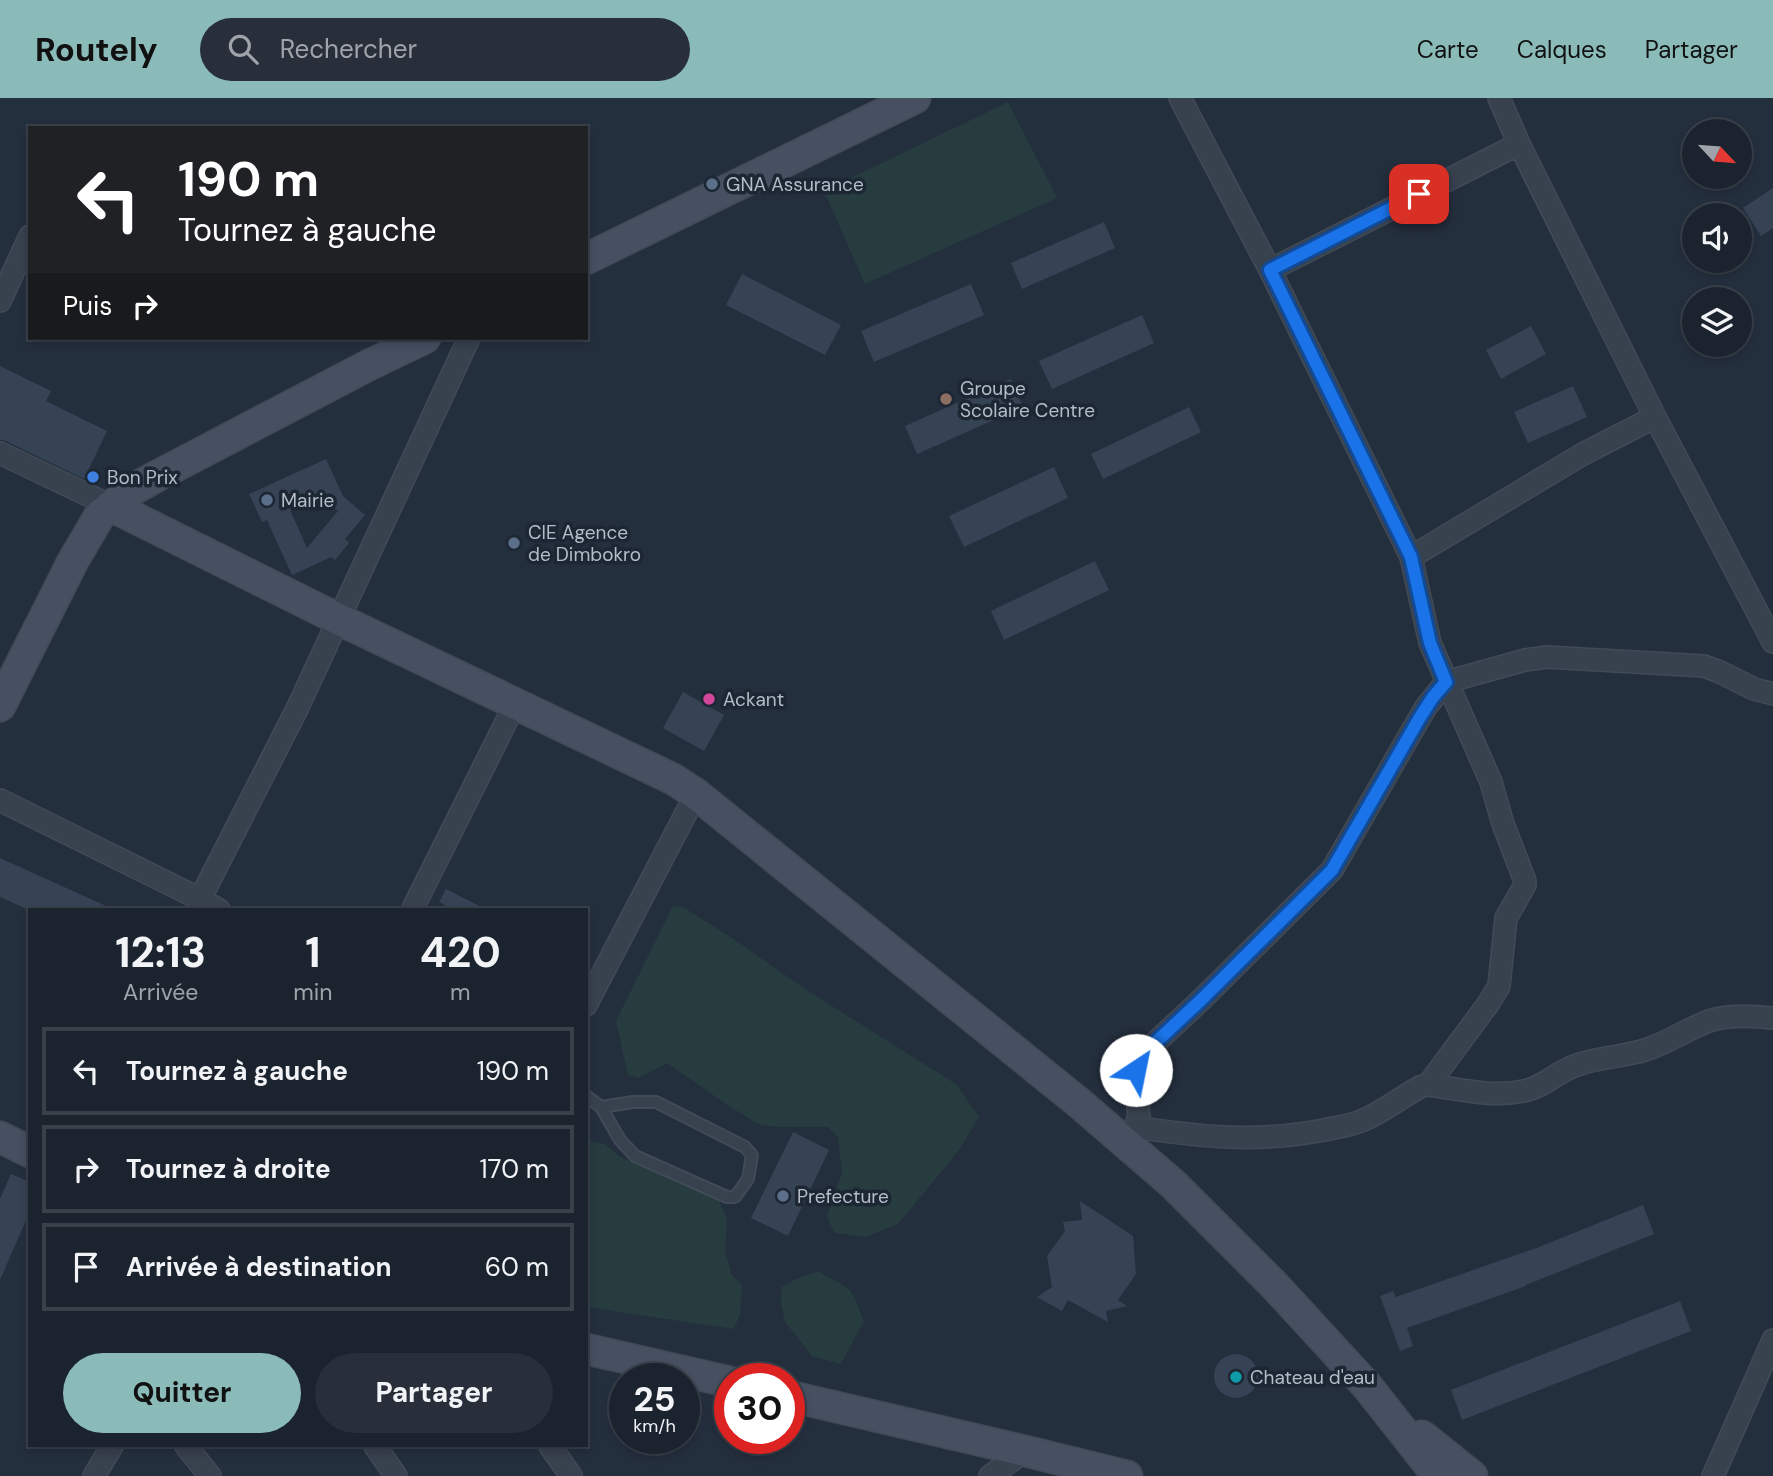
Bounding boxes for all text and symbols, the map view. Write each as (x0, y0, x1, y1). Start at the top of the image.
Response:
search box (200, 18, 690, 81)
text: Routely (35, 28, 158, 71)
icon: search (224, 30, 262, 68)
text: Rechercher (280, 32, 417, 66)
text: Carte (1417, 34, 1479, 65)
text: Calques (1517, 34, 1607, 65)
text: Partager (1645, 34, 1738, 65)
north arrow (1682, 119, 1752, 189)
map controls (1682, 119, 1752, 357)
text: 190 m (178, 147, 319, 211)
icon: left (63, 154, 154, 245)
pin (1389, 164, 1449, 224)
place label: GNA Assurance (726, 172, 864, 197)
icon: arrive (1400, 175, 1438, 213)
marker: GNA Assurance (704, 176, 720, 192)
button: sound (1682, 203, 1752, 273)
text: Tournez à gauche (178, 209, 436, 251)
icon: right (126, 287, 164, 325)
button: layers (1682, 287, 1752, 357)
text: Puis (63, 289, 112, 323)
place label: Groupe Scolaire Centre (960, 376, 1095, 423)
marker: Groupe Scolaire Centre (938, 391, 954, 407)
place label: Bon Prix (107, 465, 178, 490)
marker: Bon Prix (85, 469, 101, 485)
place label: Mairie (281, 488, 334, 513)
marker: Mairie (259, 492, 275, 508)
place label: CIE Agence de Dimbokro (528, 520, 641, 567)
marker: CIE Agence de Dimbokro (506, 535, 522, 551)
place label: Ackant (723, 687, 784, 712)
marker: Ackant (701, 691, 717, 707)
text: 12:13 (115, 925, 206, 980)
text: 1 (305, 925, 321, 980)
text: 420 (420, 925, 501, 980)
text: Arrivée (123, 977, 198, 1007)
text: min (293, 977, 333, 1007)
text: m (450, 977, 471, 1007)
position arrow (1099, 1033, 1173, 1107)
icon: left (67, 1052, 105, 1090)
text: Tournez à gauche (126, 1054, 348, 1088)
text: 190 m (477, 1054, 549, 1088)
icon: right (67, 1150, 105, 1188)
text: Tournez à droite (126, 1152, 331, 1186)
text: 170 m (480, 1152, 549, 1186)
place label: Prefecture (797, 1184, 889, 1209)
marker: Prefecture (775, 1188, 791, 1204)
icon: arrive (67, 1248, 105, 1286)
text: Arrivée à destination (126, 1250, 392, 1284)
text: 60 m (485, 1250, 549, 1284)
button: Quitter (63, 1353, 301, 1433)
button: Partager (315, 1353, 553, 1433)
speed limit sign: 30 (714, 1363, 805, 1454)
place label: Chateau d'eau (1250, 1365, 1375, 1390)
marker: Chateau d'eau (1228, 1369, 1244, 1385)
text: 25 (634, 1376, 675, 1422)
text: km/h (633, 1414, 676, 1438)

